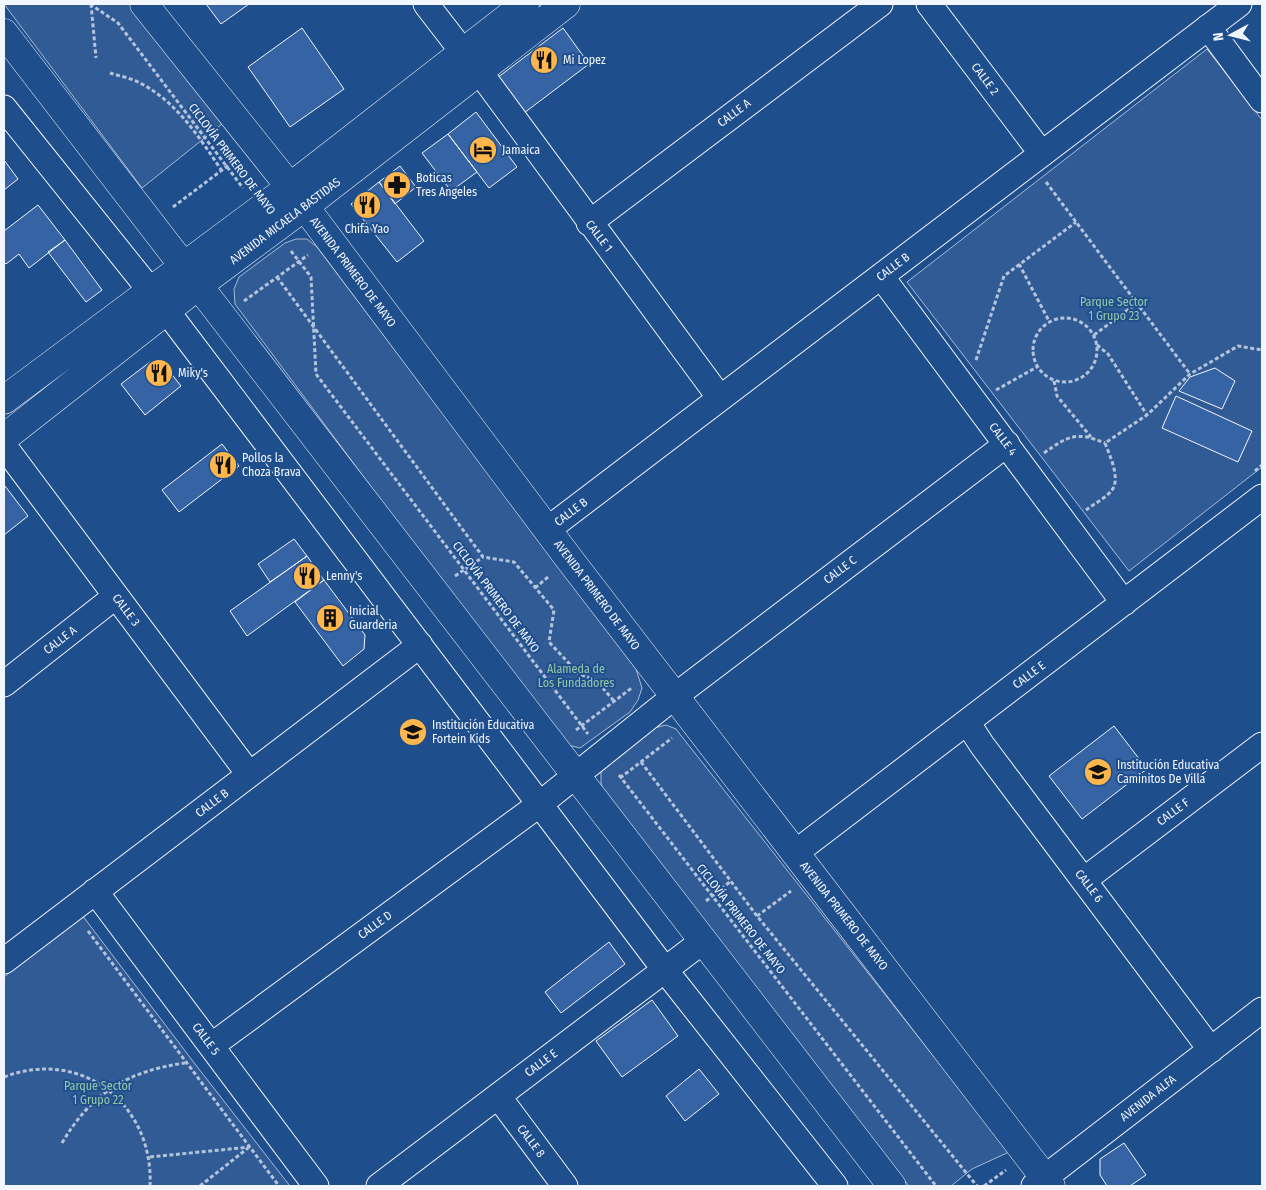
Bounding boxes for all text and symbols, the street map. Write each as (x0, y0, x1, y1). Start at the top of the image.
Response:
north arrow (1206, 10, 1256, 60)
text: N (1210, 31, 1228, 42)
restaurant icon: Mi Lopez (529, 45, 559, 75)
place label: Mi Lopez (563, 53, 606, 67)
street label: CALLE 2 (968, 60, 1002, 98)
street label: CALLE A (715, 96, 754, 130)
street label: CICLOVÍA PRIMERO DE MAYO (186, 100, 279, 217)
hotel icon: Jamaica (468, 135, 498, 165)
place label: Jamaica (502, 143, 540, 157)
pharmacy icon: Boticas Tres Angeles (382, 170, 412, 200)
place label: Boticas Tres Angeles (416, 171, 477, 199)
street label: AVENIDA MICAELA BASTIDAS (227, 175, 343, 267)
restaurant icon: Chifa Yao (352, 190, 382, 220)
street label: AVENIDA PRIMERO DE MAYO (307, 214, 399, 330)
street label: CALLE 1 (583, 217, 615, 255)
place label: Chifa Yao (345, 222, 389, 236)
street label: CALLE B (874, 250, 913, 284)
park label: Parque Sector 1 Grupo 23 (1080, 295, 1149, 323)
restaurant icon: Miky's (144, 358, 174, 388)
place label: Miky's (178, 366, 208, 380)
street label: CALLE 4 (986, 420, 1020, 458)
restaurant icon: Pollos la Choza Brava (208, 450, 238, 480)
place label: Pollos la Choza Brava (242, 451, 301, 479)
street label: CALLE B (552, 495, 591, 529)
street label: AVENIDA PRIMERO DE MAYO (551, 537, 643, 653)
street label: CICLOVÍA PRIMERO DE MAYO (450, 538, 543, 655)
street label: CALLE C (821, 553, 859, 587)
restaurant icon: Lenny's (292, 561, 322, 591)
place label: Lenny's (326, 569, 362, 583)
street label: CALLE 3 (109, 591, 143, 629)
building icon: Inicial Guarderia (315, 603, 345, 633)
place label: Inicial Guarderia (349, 604, 397, 632)
street label: CALLE A (41, 622, 80, 657)
street label: CALLE E (1010, 658, 1048, 692)
park label: Alameda de Los Fundadores (538, 662, 614, 690)
school or university icon: Institución Educativa Fortein Kids (398, 717, 428, 747)
place label: Institución Educativa Fortein Kids (432, 718, 534, 746)
school or university icon: Institución Educativa Caminitos De Villa (1083, 757, 1113, 787)
place label: Institución Educativa Caminitos De Villa (1117, 758, 1219, 786)
street label: CALLE B (193, 786, 232, 820)
street label: CALLE F (1154, 795, 1192, 829)
street label: AVENIDA PRIMERO DE MAYO (797, 859, 891, 973)
street label: CICLOVÍA PRIMERO DE MAYO (694, 861, 789, 977)
street label: CALLE 6 (1072, 867, 1106, 905)
street label: CALLE D (355, 908, 395, 942)
street label: CALLE 5 (189, 1020, 223, 1058)
street label: CALLE E (522, 1046, 560, 1080)
street label: AVENIDA ALFA (1117, 1071, 1179, 1124)
park label: Parque Sector 1 Grupo 22 (64, 1079, 133, 1107)
street label: CALLE 8 (514, 1122, 548, 1160)

